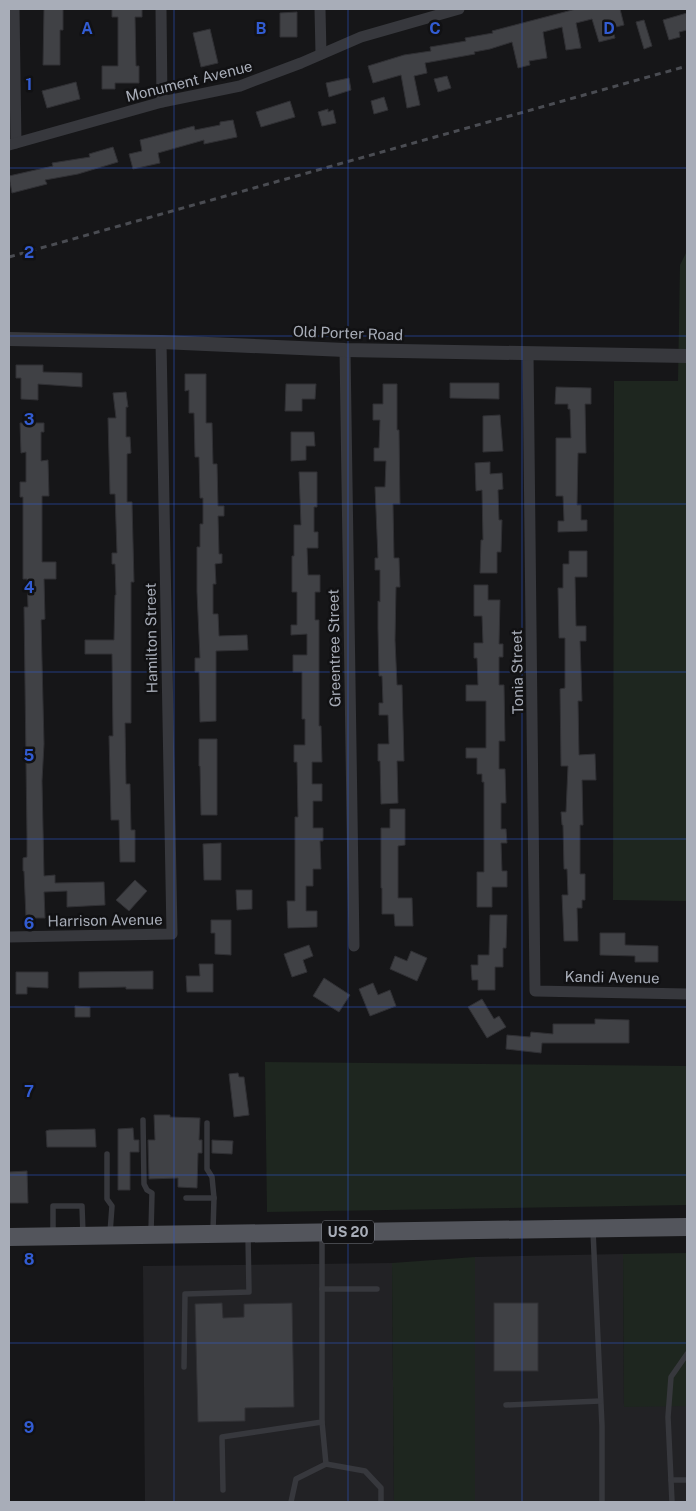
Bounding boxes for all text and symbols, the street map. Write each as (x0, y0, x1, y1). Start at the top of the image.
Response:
text: A (81, 19, 93, 38)
text: B (256, 19, 267, 38)
text: C (429, 19, 441, 38)
text: D (603, 19, 615, 38)
street label: Monument Avenue (124, 57, 254, 105)
text: 1 (26, 75, 32, 94)
text: 2 (24, 243, 34, 262)
street label: Old Porter Road (293, 323, 403, 343)
text: 3 (24, 410, 34, 429)
text: 4 (24, 578, 35, 597)
street label: Hamilton Street (142, 582, 160, 694)
street label: Greentree Street (324, 589, 344, 707)
street label: Tonia Street (508, 629, 526, 714)
text: 5 (24, 746, 35, 765)
street label: Harrison Avenue (47, 910, 163, 930)
text: 6 (24, 914, 34, 933)
street label: Kandi Avenue (564, 968, 660, 986)
text: 7 (24, 1082, 34, 1101)
road number: US 20 (322, 1220, 374, 1244)
text: 8 (24, 1250, 35, 1269)
text: 9 (24, 1418, 34, 1437)

